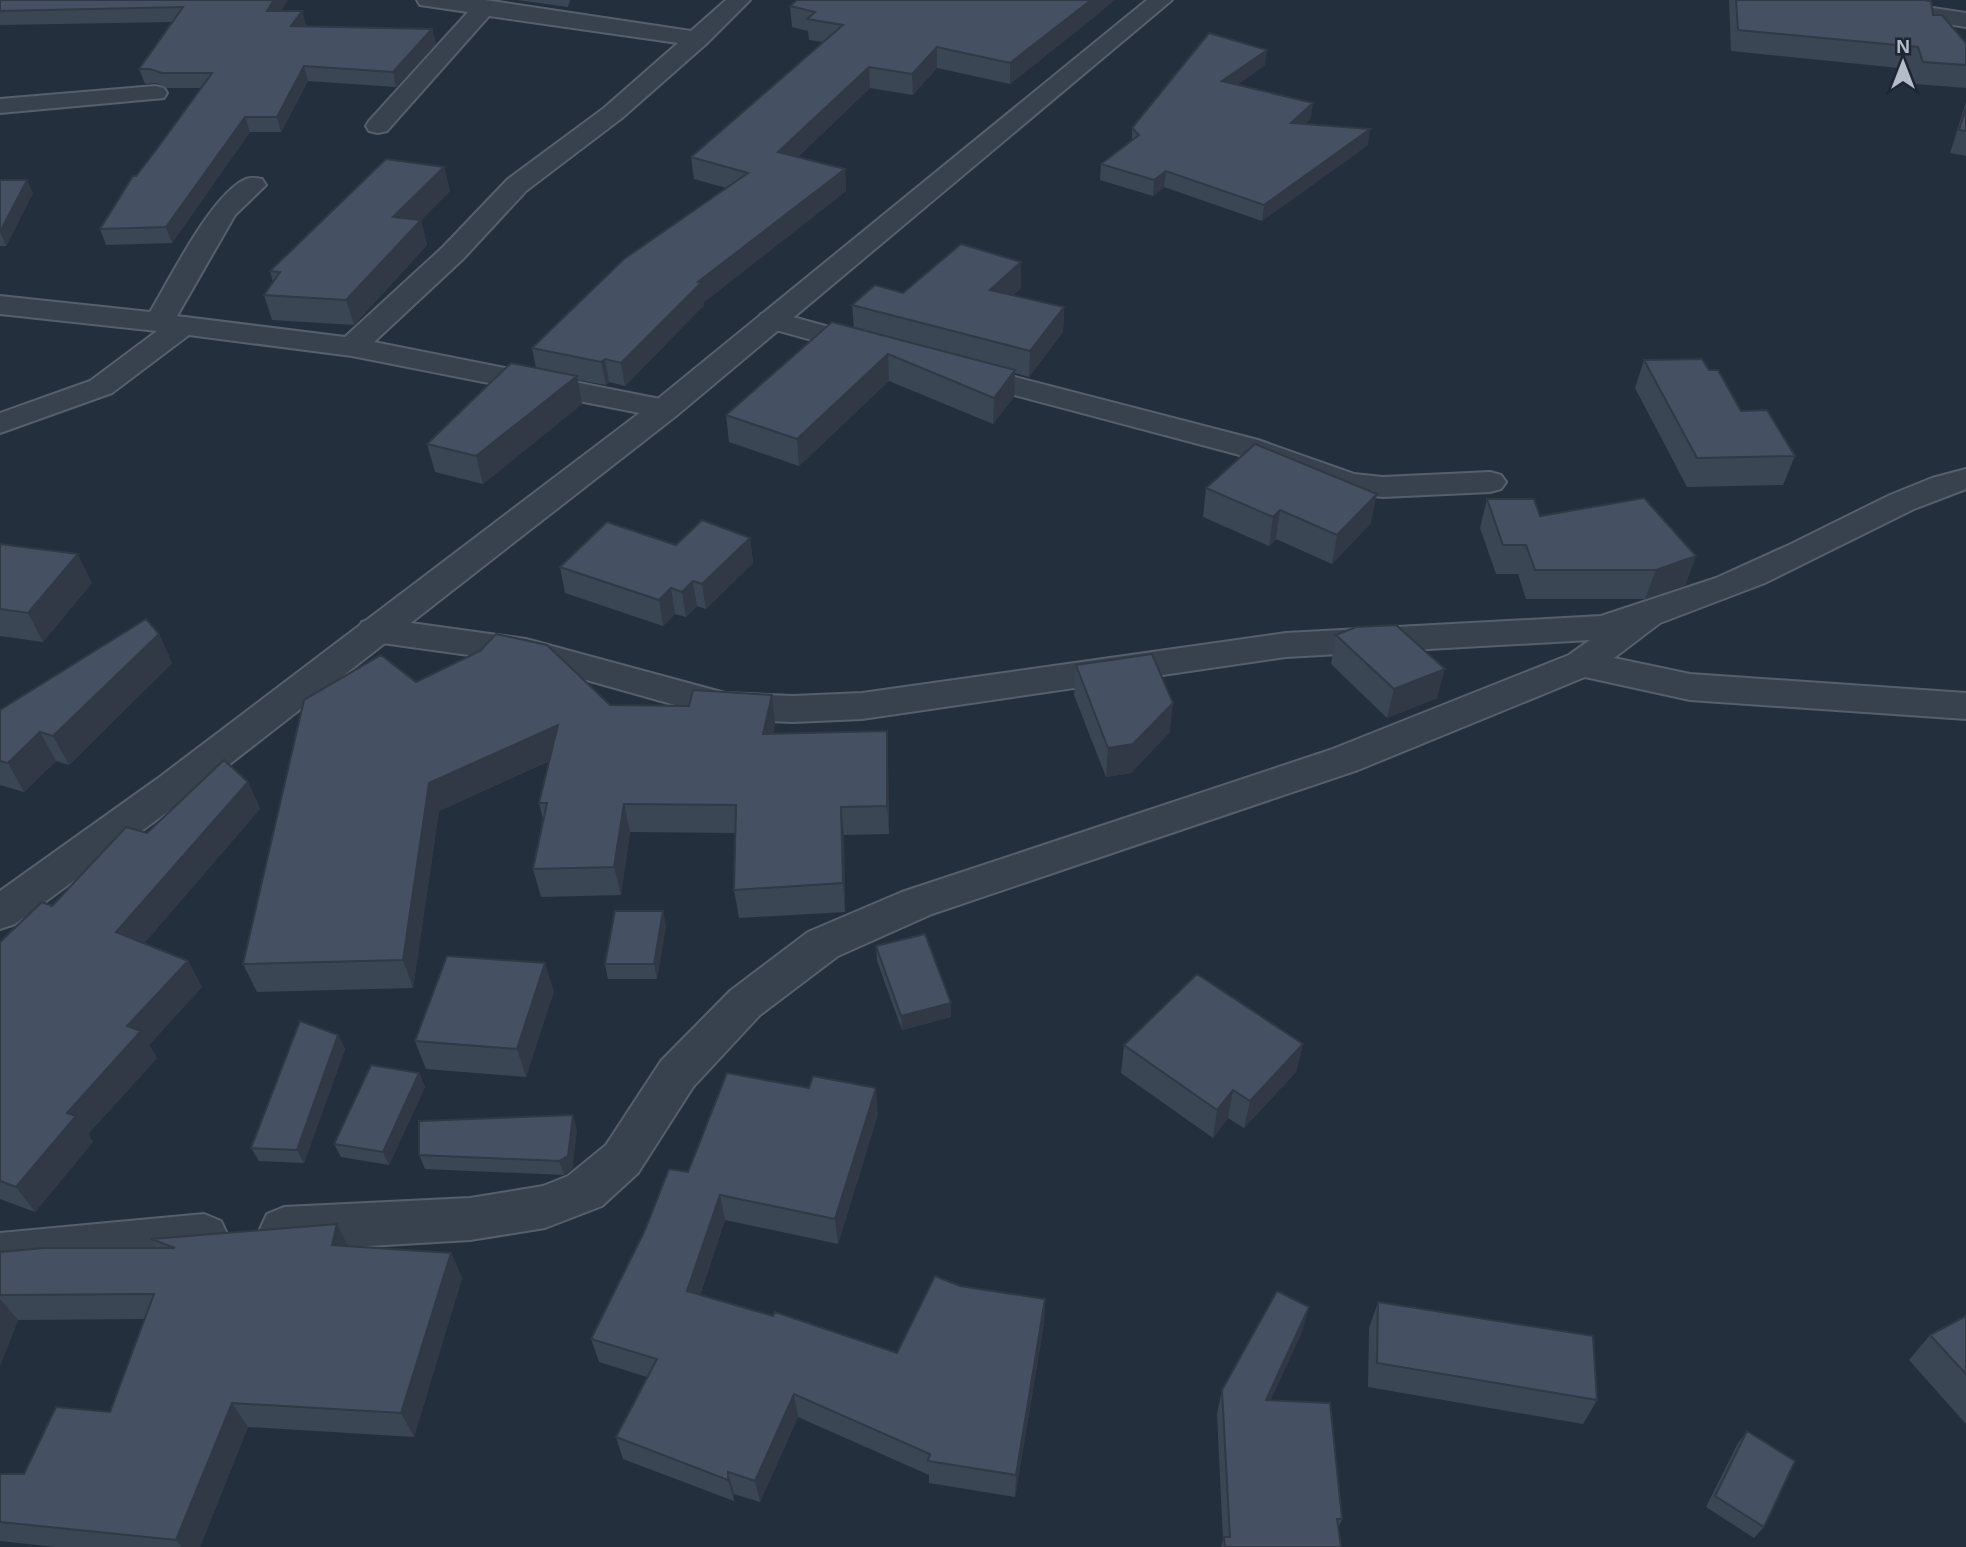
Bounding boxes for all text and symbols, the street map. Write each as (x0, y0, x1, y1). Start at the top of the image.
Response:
north arrow (1868, 28, 1938, 98)
text: N (1896, 36, 1910, 57)

